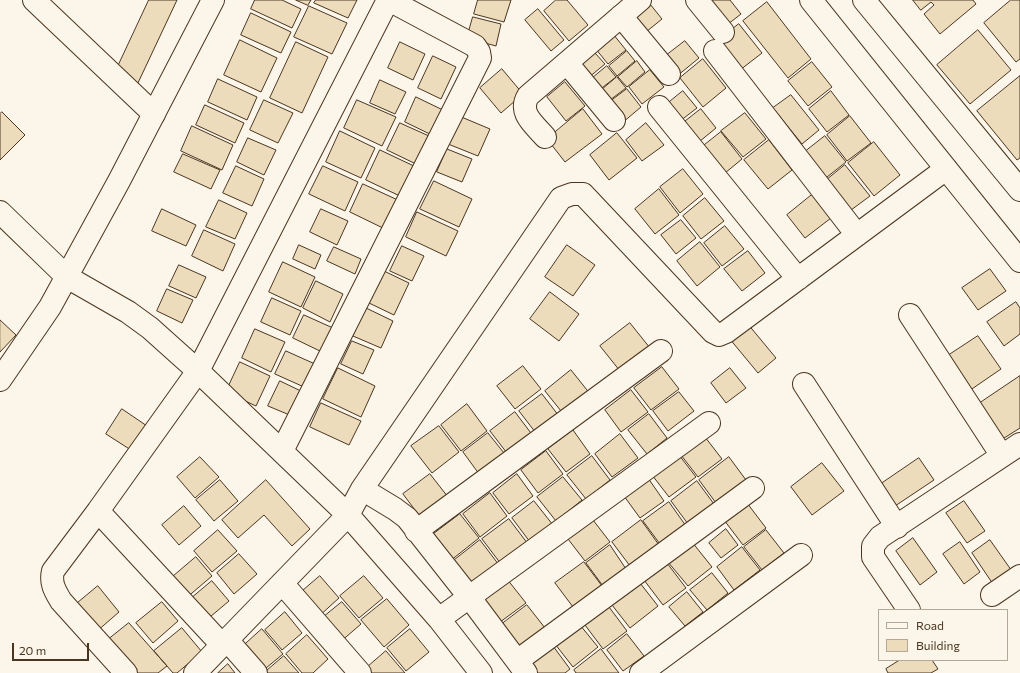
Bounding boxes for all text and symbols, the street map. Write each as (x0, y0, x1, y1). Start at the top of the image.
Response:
legend (878, 609, 1008, 661)
text: Road (916, 618, 944, 632)
scale bar (14, 635, 91, 661)
text: Building (916, 638, 960, 652)
text: 20 m (19, 643, 46, 657)

